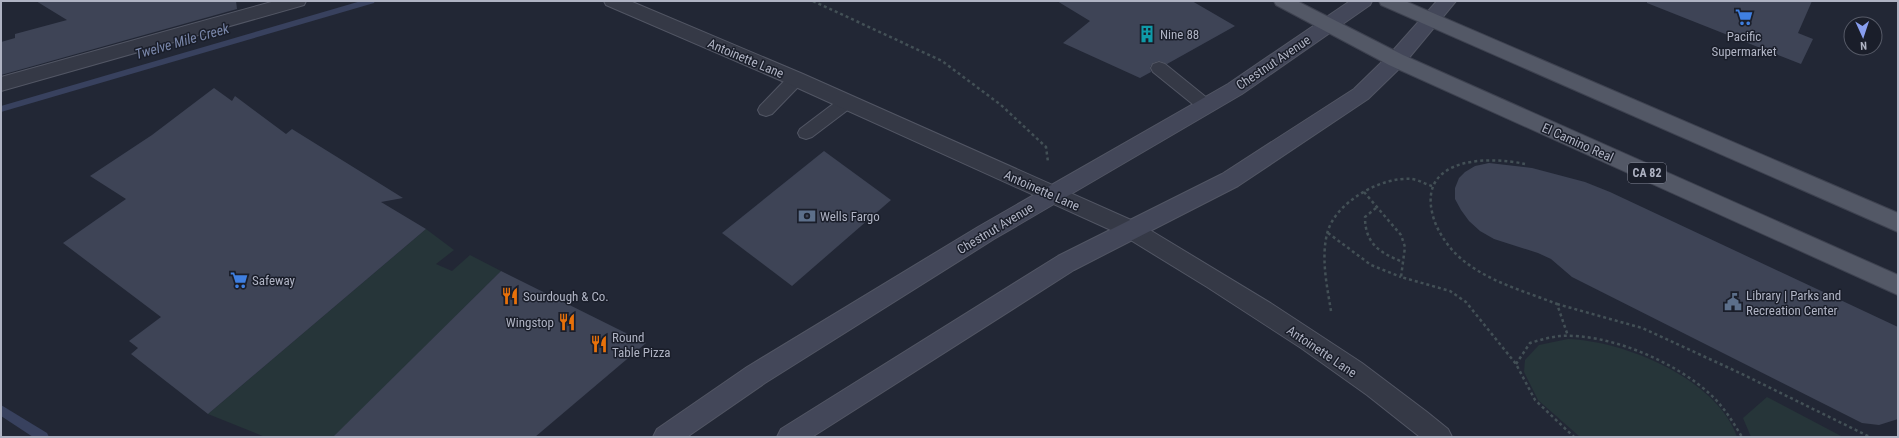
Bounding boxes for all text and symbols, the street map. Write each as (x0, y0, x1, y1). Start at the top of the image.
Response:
supermarket icon: Pacific Supermarket (1734, 7, 1754, 27)
north arrow (1843, 16, 1883, 56)
water label: Twelve Mile Creek (133, 20, 232, 62)
building icon: Nine 88 (1137, 24, 1157, 44)
place label: Nine 88 (1160, 27, 1199, 42)
place label: Pacific Supermarket (1711, 29, 1777, 59)
street label: Chestnut Avenue (1233, 32, 1313, 93)
street label: Antoinette Lane (706, 36, 786, 81)
text: N (1860, 39, 1867, 52)
street label: El Camino Real (1540, 120, 1616, 165)
road number: CA 82 (1628, 163, 1666, 183)
street label: Antoinette Lane (1002, 167, 1082, 214)
street label: Chestnut Avenue (954, 200, 1036, 257)
bank icon: Wells Fargo (797, 206, 817, 226)
place label: Wells Fargo (820, 209, 880, 224)
supermarket icon: Safeway (229, 270, 249, 290)
place label: Safeway (252, 273, 296, 288)
restaurant icon: Sourdough & Co. (500, 286, 520, 306)
place label: Library | Parks and Recreation Center (1746, 288, 1841, 318)
place label: Sourdough & Co. (523, 289, 609, 304)
public building icon: Library | Parks and Recreation Center (1723, 292, 1743, 312)
restaurant icon: Wingstop (557, 312, 577, 332)
place label: Wingstop (506, 315, 554, 330)
street label: Antoinette Lane (1284, 323, 1359, 380)
place label: Round Table Pizza (612, 330, 671, 360)
restaurant icon: Round Table Pizza (589, 334, 609, 354)

